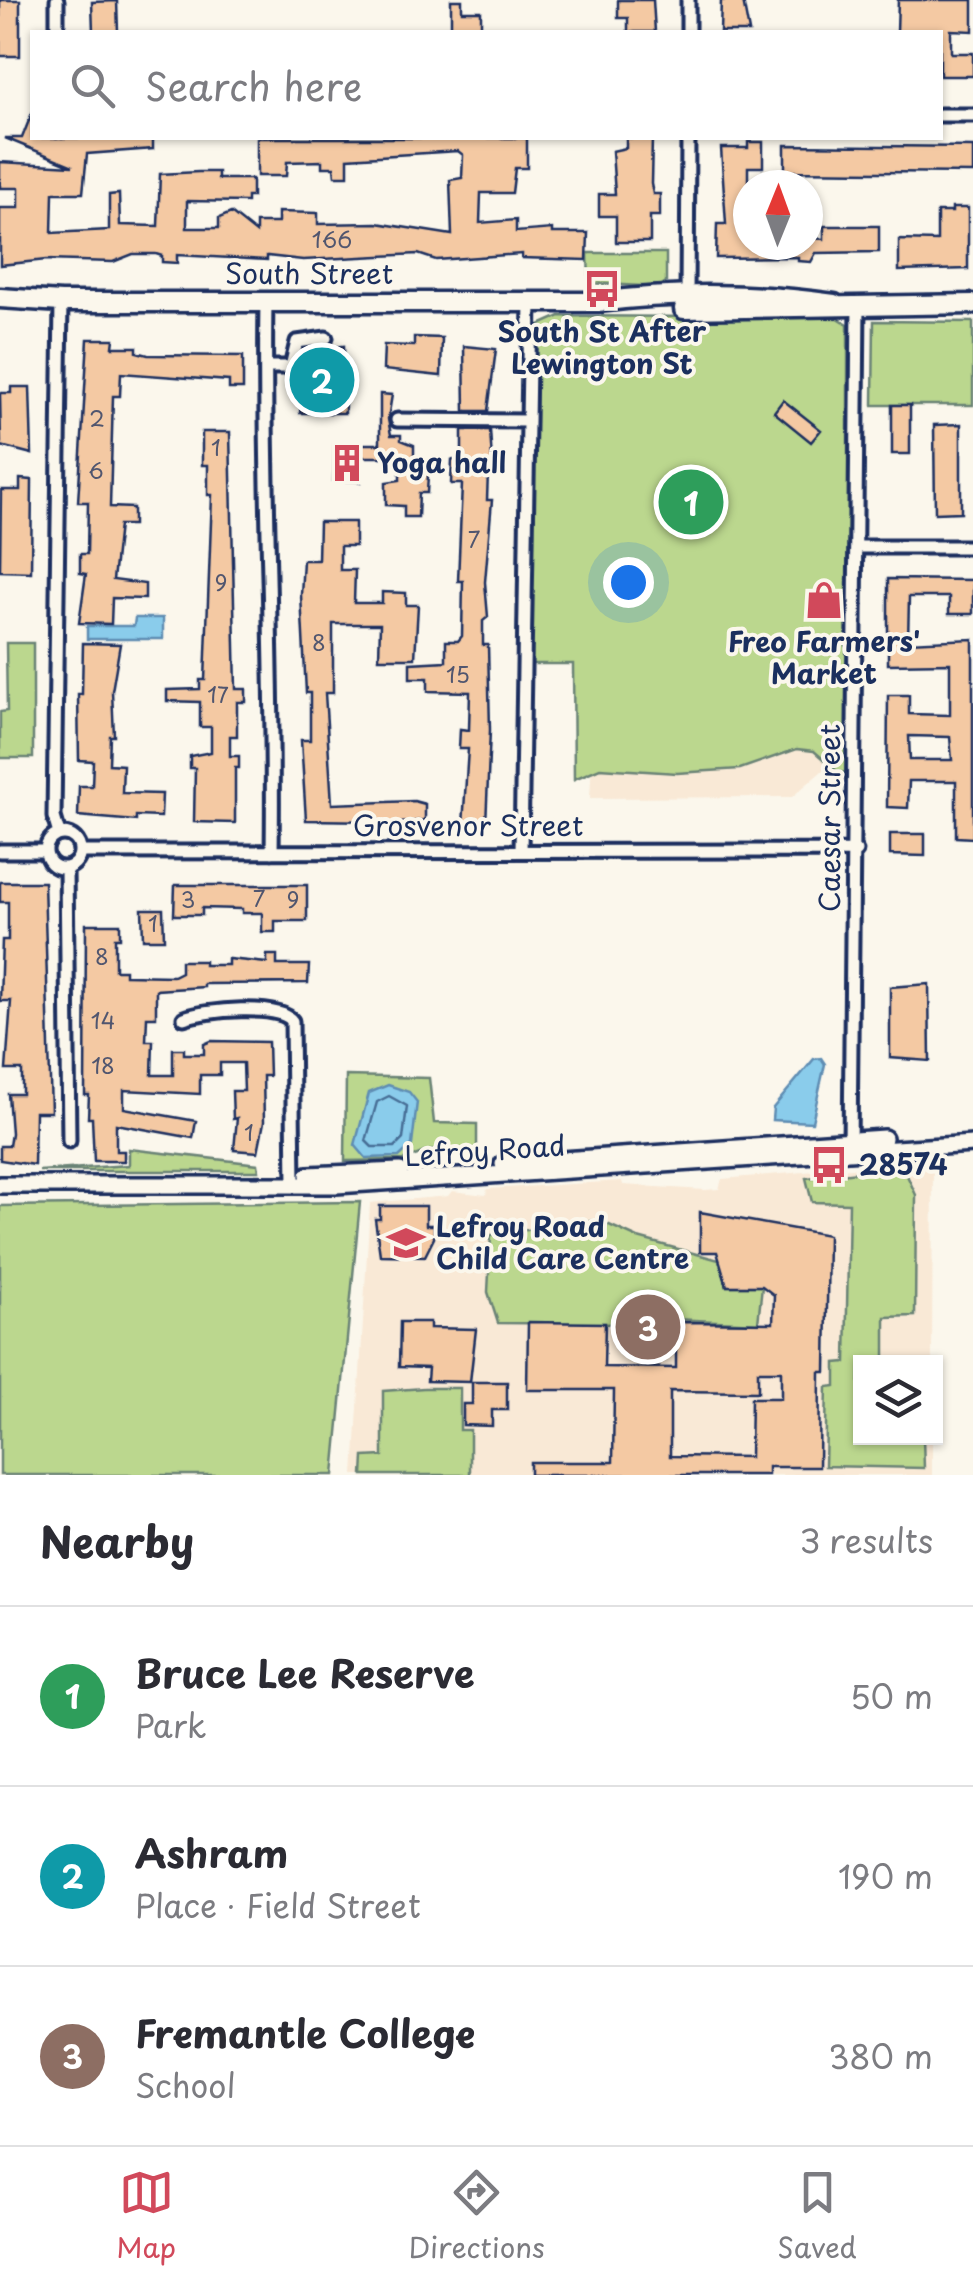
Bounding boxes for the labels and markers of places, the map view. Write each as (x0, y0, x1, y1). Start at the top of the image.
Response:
bus stop icon: South St After Lewington St (581, 268, 623, 310)
place label: South St After Lewington St (498, 309, 707, 384)
pin: 2 (290, 342, 354, 418)
place label: Yoga hall (377, 440, 506, 483)
building icon: Yoga hall (326, 442, 368, 484)
pin: 1 (658, 464, 724, 540)
shop icon: Freo Farmers' Market (803, 579, 845, 621)
place label: Freo Farmers' Market (728, 619, 920, 694)
place label: 28574 (859, 1142, 948, 1185)
bus stop icon: 28574 (808, 1144, 850, 1186)
place label: Lefroy Road Child Care Centre (436, 1204, 689, 1279)
school or university icon: Lefroy Road Child Care Centre (385, 1222, 427, 1264)
pin: 3 (616, 1290, 680, 1364)

